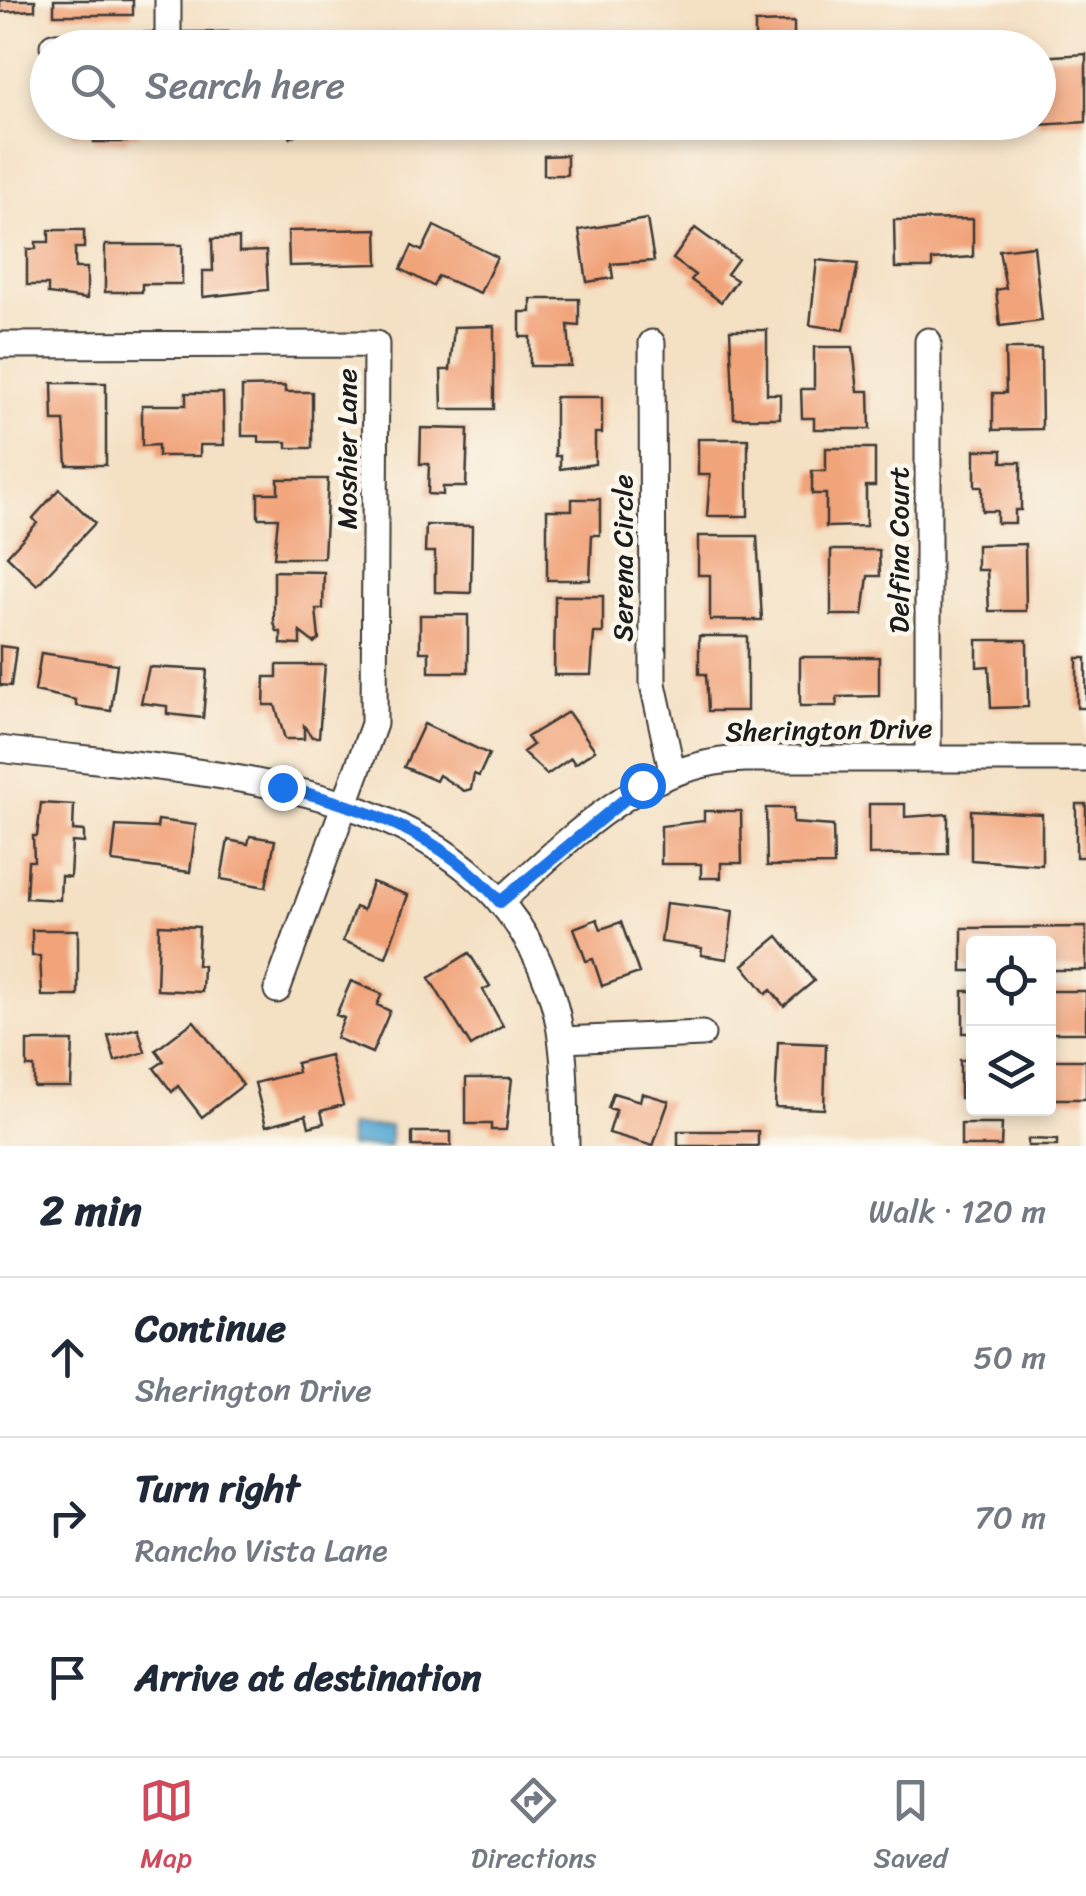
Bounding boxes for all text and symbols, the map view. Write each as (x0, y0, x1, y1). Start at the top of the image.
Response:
search box (30, 30, 1056, 140)
text: Search here (145, 52, 345, 119)
icon: search (65, 58, 120, 113)
street label: Moshier Lane (322, 368, 371, 530)
street label: Delfina Court (874, 467, 923, 633)
street label: Serena Circle (598, 474, 647, 642)
street label: Sherington Drive (725, 704, 933, 756)
route start (620, 763, 666, 809)
route end (260, 765, 306, 811)
map controls (966, 936, 1056, 1116)
button: locate (966, 936, 1056, 1026)
button: layers (966, 1026, 1056, 1116)
text: 2 min (40, 1174, 142, 1248)
text: Walk · 120 m (869, 1183, 1046, 1240)
text: Continue (135, 1295, 286, 1362)
text: 50 m (973, 1329, 1046, 1386)
icon: ahead (40, 1330, 95, 1385)
text: Sherington Drive (135, 1362, 372, 1419)
text: Turn right (135, 1455, 300, 1522)
text: 70 m (975, 1489, 1046, 1546)
icon: right (40, 1490, 95, 1545)
text: Rancho Vista Lane (135, 1522, 388, 1579)
text: Arrive at destination (135, 1644, 482, 1711)
icon: arrive (40, 1650, 95, 1705)
tab: Map (139, 1773, 194, 1882)
tab: Directions (471, 1773, 596, 1882)
tab: Saved (874, 1773, 947, 1882)

